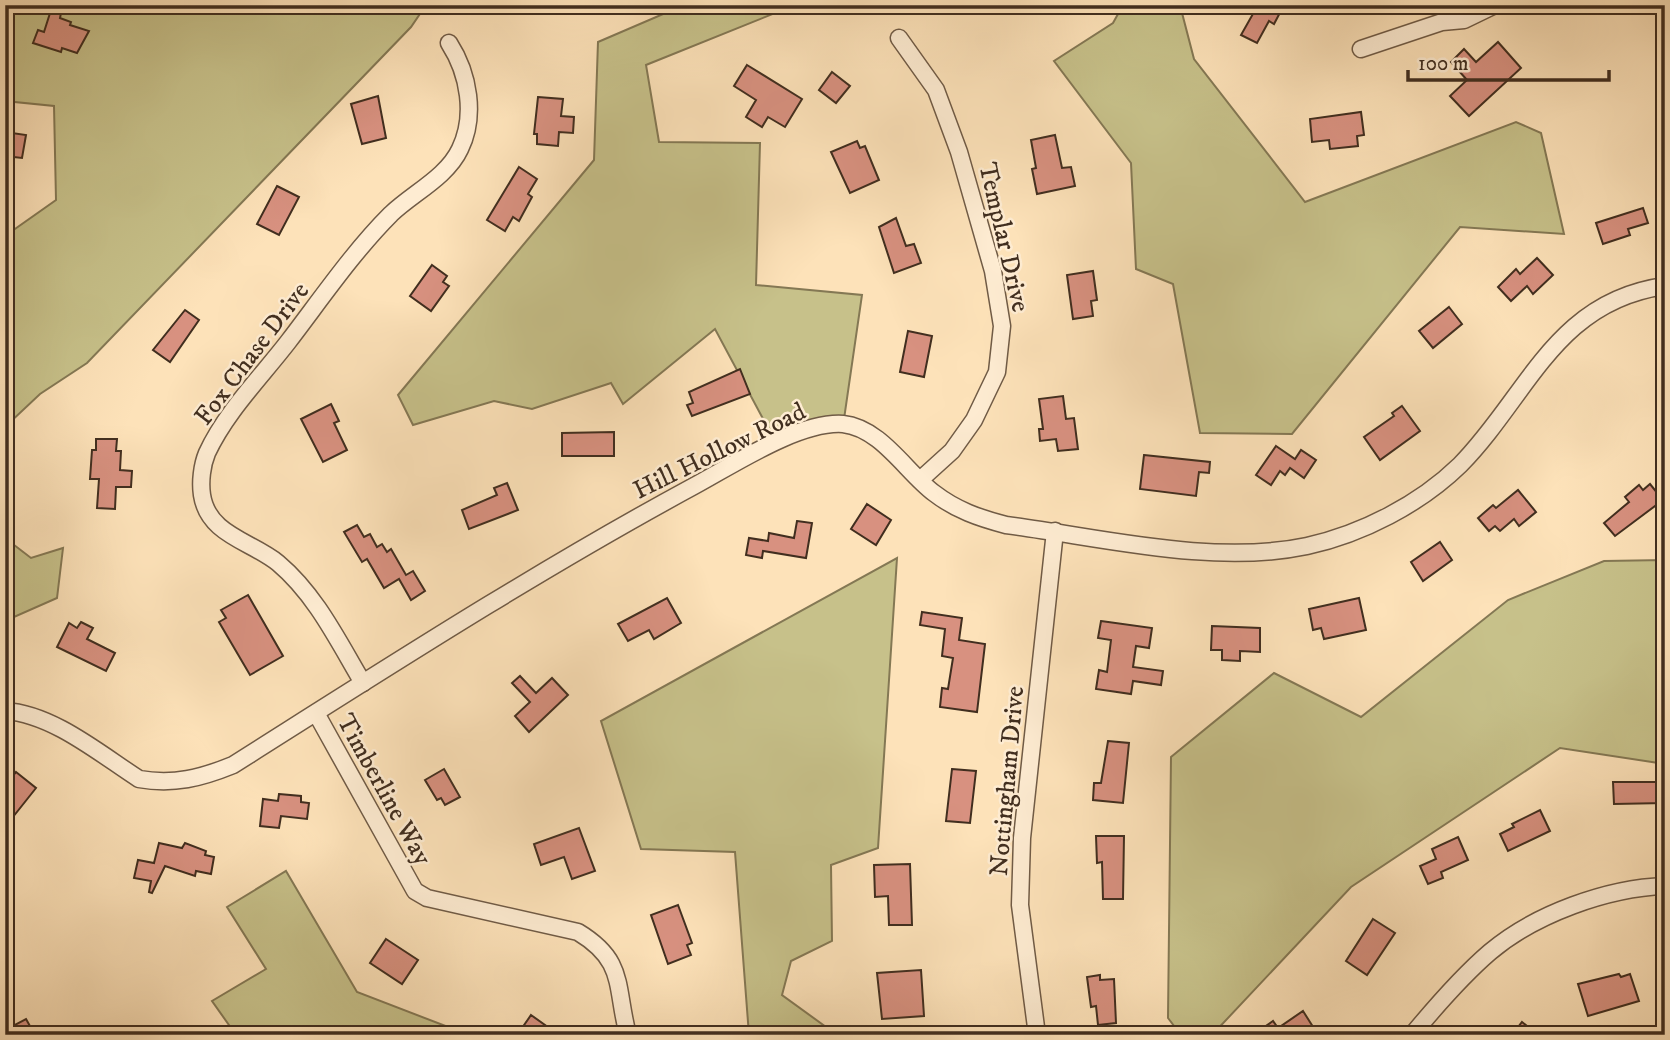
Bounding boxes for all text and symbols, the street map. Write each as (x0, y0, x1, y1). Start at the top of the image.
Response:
scale bar (1408, 38, 1609, 82)
text: 100 m (1418, 51, 1469, 77)
street label: Templar Drive (970, 159, 1037, 315)
street label: Fox Chase Drive (188, 276, 317, 432)
street label: Hill Hollow Road (628, 395, 811, 507)
street label: Nottingham Drive (983, 685, 1032, 878)
street label: Timberline Way (329, 708, 439, 872)

